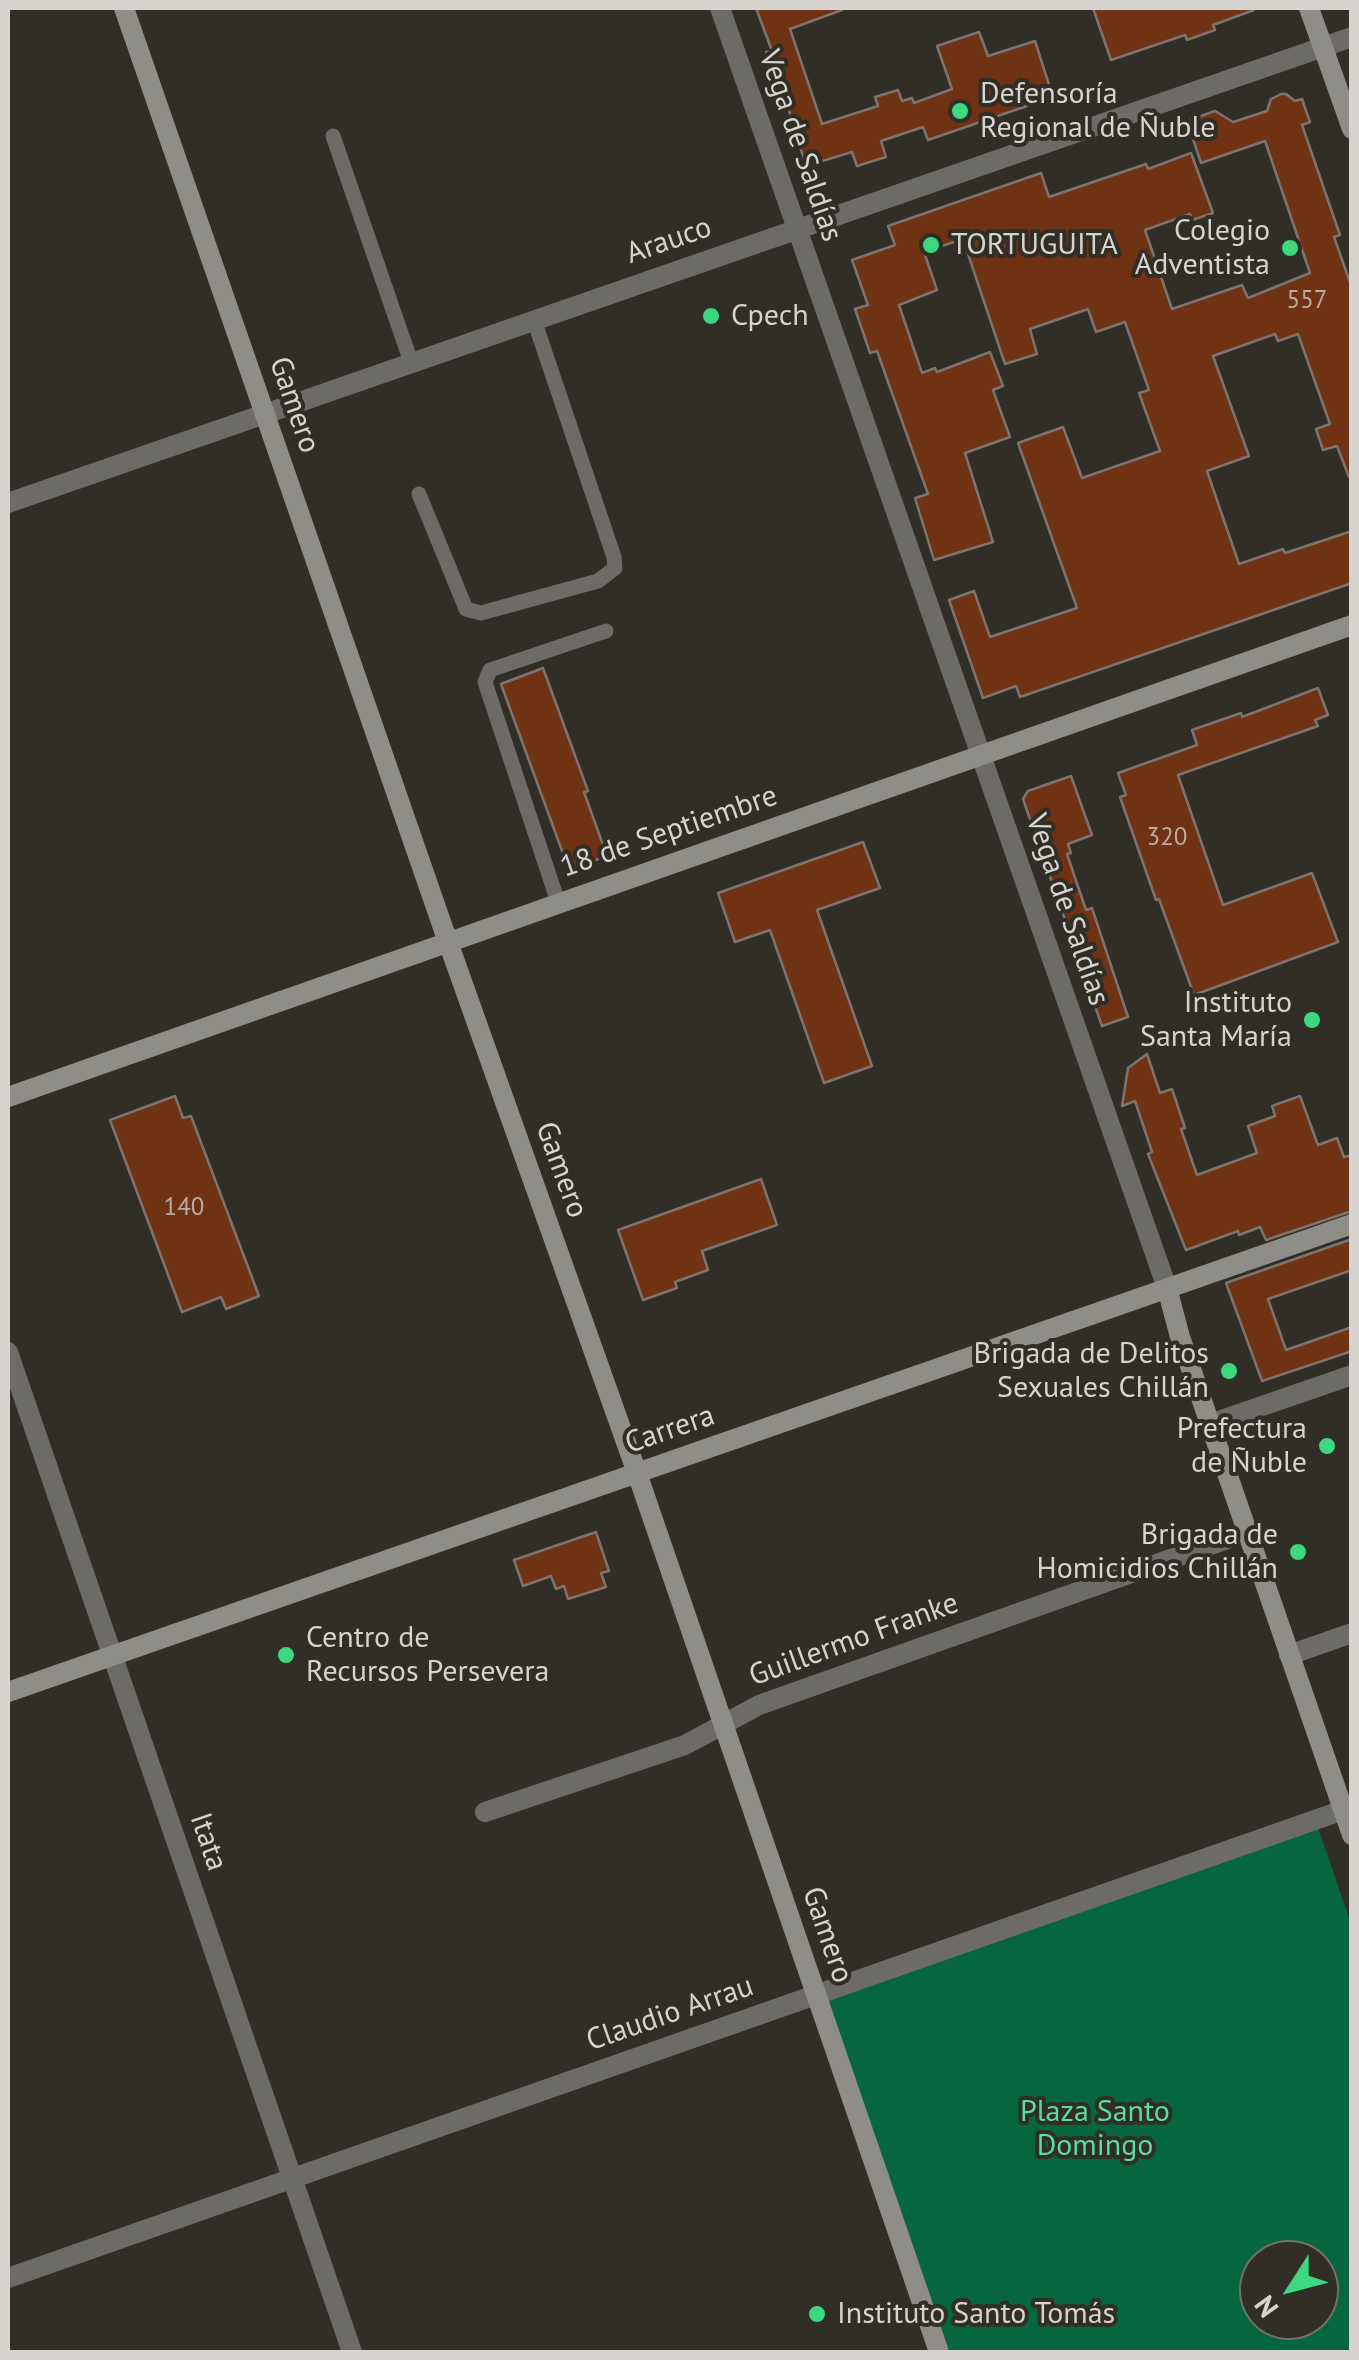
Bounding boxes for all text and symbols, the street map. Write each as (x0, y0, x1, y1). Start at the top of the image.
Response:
street label: Vega de Saldías (750, 46, 850, 246)
place label: Defensoría Regional de Ñuble (980, 76, 1216, 146)
marker: Defensoría Regional de Ñuble (949, 100, 971, 122)
street label: Arauco (622, 210, 716, 272)
place label: Colegio Adventista (1135, 213, 1270, 284)
place label: TORTUGUITA (951, 227, 1118, 263)
marker: TORTUGUITA (920, 234, 942, 256)
marker: Colegio Adventista (1279, 237, 1301, 259)
house number: 557 (1287, 286, 1327, 316)
place label: Cpech (731, 298, 809, 334)
marker: Cpech (700, 305, 722, 327)
street label: Gamero (261, 352, 327, 458)
street label: 18 de Septiembre (556, 778, 782, 886)
street label: Vega de Saldías (1017, 810, 1117, 1010)
house number: 320 (1147, 823, 1187, 853)
place label: Instituto Santa María (1140, 985, 1292, 1056)
marker: Instituto Santa María (1301, 1009, 1323, 1031)
street label: Gamero (527, 1117, 595, 1223)
house number: 140 (164, 1193, 204, 1223)
place label: Brigada de Delitos Sexuales Chillán (974, 1336, 1209, 1406)
marker: Brigada de Delitos Sexuales Chillán (1218, 1360, 1240, 1382)
street label: Carrera (621, 1398, 719, 1462)
place label: Prefectura de Ñuble (1177, 1411, 1307, 1482)
marker: Prefectura de Ñuble (1316, 1435, 1338, 1457)
place label: Brigada de Homicidios Chillán (1037, 1517, 1278, 1588)
marker: Brigada de Homicidios Chillán (1287, 1541, 1309, 1563)
street label: Guillermo Franke (744, 1585, 964, 1695)
place label: Centro de Recursos Persevera (306, 1620, 549, 1690)
marker: Centro de Recursos Persevera (275, 1644, 297, 1666)
street label: Itata (181, 1808, 235, 1876)
street label: Gamero (794, 1882, 860, 1988)
street label: Claudio Arrau (582, 1969, 758, 2059)
park label: Plaza Santo Domingo (1020, 2094, 1170, 2164)
north arrow (1239, 2240, 1339, 2340)
text: N (1246, 2288, 1286, 2325)
place label: Instituto Santo Tomás (837, 2296, 1115, 2332)
marker: Instituto Santo Tomás (806, 2303, 828, 2325)

